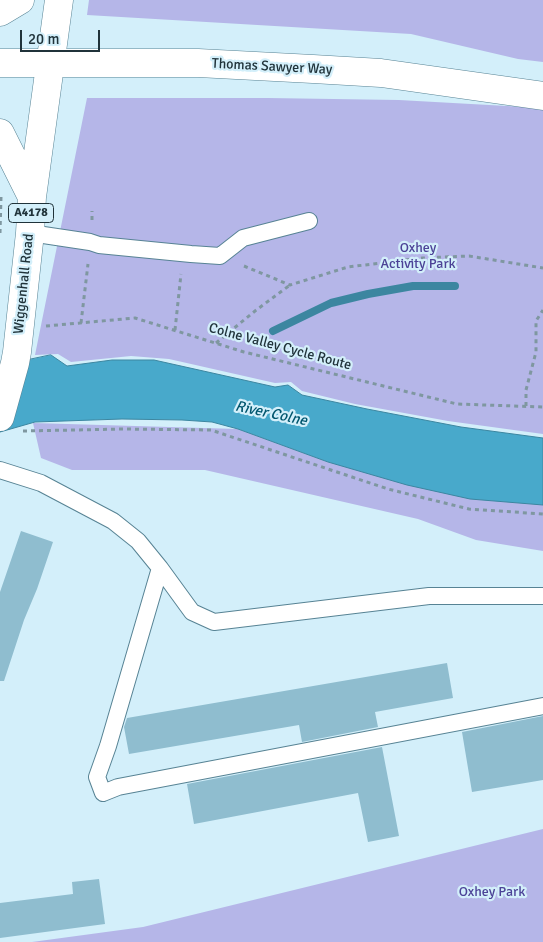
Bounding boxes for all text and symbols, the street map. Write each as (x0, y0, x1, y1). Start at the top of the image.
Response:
scale bar (22, 20, 102, 52)
text: 20 m (28, 30, 59, 48)
street label: Thomas Sawyer Way (211, 55, 333, 79)
road number: A4178 (8, 204, 54, 222)
street label: Wiggenhall Road (10, 233, 38, 335)
park label: Oxhey Activity Park (380, 240, 456, 272)
street label: Colne Valley Cycle Route (207, 320, 353, 374)
water label: River Colne (234, 398, 308, 430)
park label: Oxhey Park (459, 884, 525, 900)

